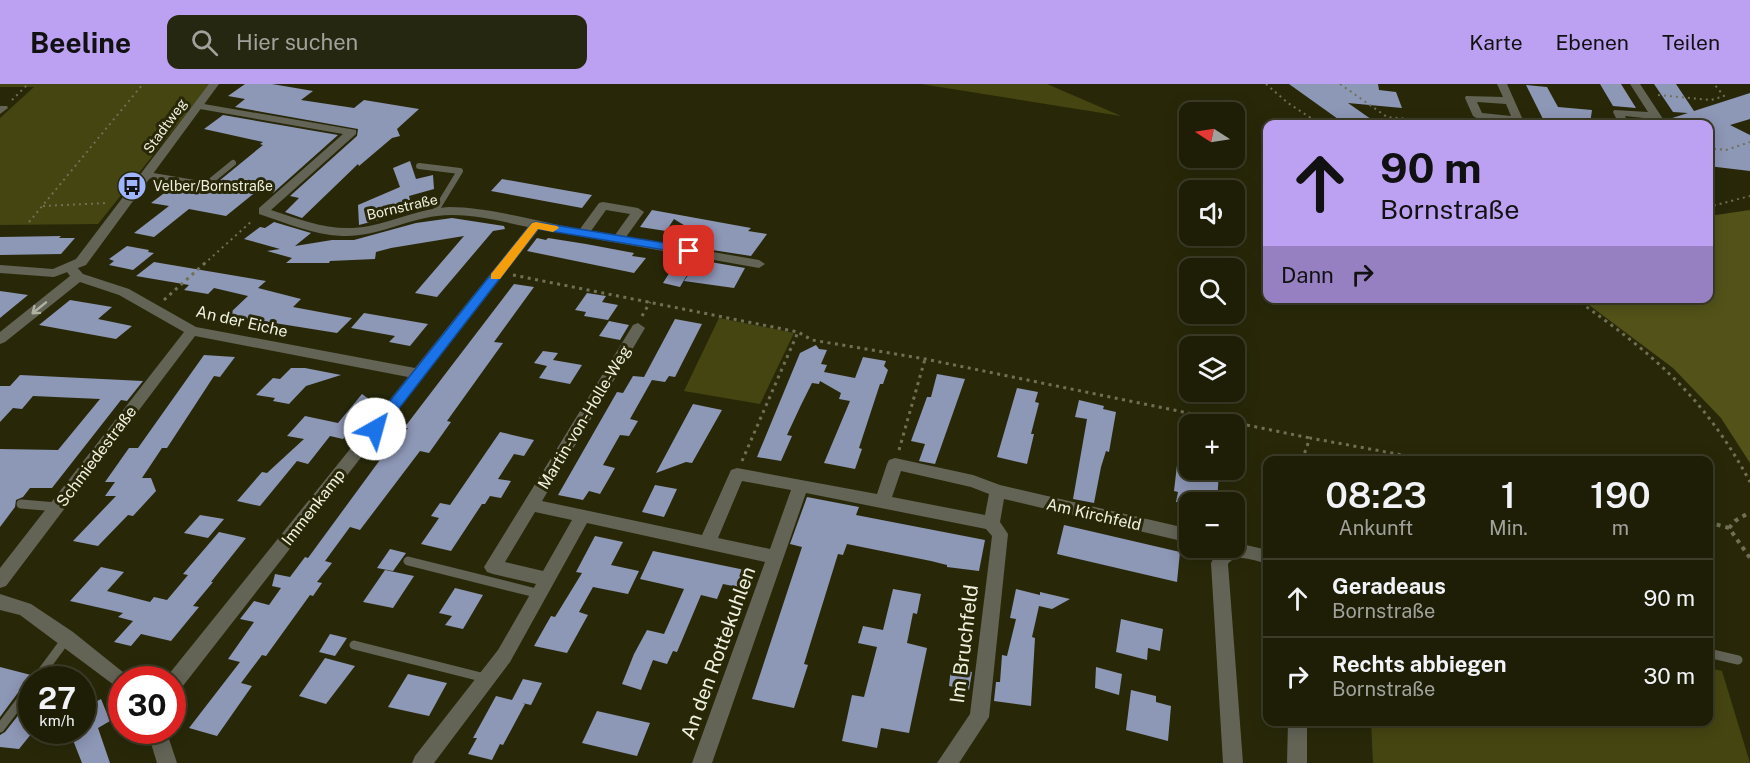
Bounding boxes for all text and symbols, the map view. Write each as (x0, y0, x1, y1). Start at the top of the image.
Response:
search box (167, 15, 587, 69)
text: Beeline (30, 26, 131, 59)
icon: search (188, 26, 221, 59)
text: Hier suchen (236, 29, 358, 55)
text: Karte (1469, 30, 1523, 55)
text: Ebenen (1556, 30, 1629, 55)
text: Teilen (1662, 30, 1720, 55)
street label: Stadtweg (140, 95, 190, 156)
north arrow (1179, 102, 1245, 168)
map controls (1179, 102, 1245, 558)
text: 90 m (1380, 143, 1482, 192)
icon: ahead (1281, 144, 1359, 222)
bus stop icon: Velber/Bornstraße (116, 170, 148, 202)
place label: Velber/Bornstraße (153, 178, 273, 194)
button: sound (1179, 180, 1245, 246)
street label: Bornstraße (365, 191, 439, 223)
text: Bornstraße (1380, 193, 1520, 225)
pin (663, 225, 714, 276)
icon: arrive (672, 234, 705, 267)
button: search (1179, 258, 1245, 324)
icon: right (1346, 258, 1379, 291)
text: Dann (1281, 262, 1334, 288)
one-way arrow (32, 301, 47, 315)
street label: An der Eiche (194, 302, 290, 341)
button: layers (1179, 336, 1245, 402)
street label: Martin-von-Holle-Weg (534, 342, 635, 493)
position arrow (343, 397, 407, 461)
street label: Schmiedestraße (52, 402, 141, 510)
button: + (1179, 414, 1245, 480)
street label: Immenkamp (278, 465, 349, 549)
text: 08:23 (1325, 474, 1427, 516)
text: 1 (1501, 474, 1516, 516)
text: 190 (1590, 474, 1651, 516)
button: − (1179, 492, 1245, 558)
street label: Am Kirchfeld (1044, 494, 1143, 535)
text: Ankunft (1339, 516, 1413, 540)
text: Min. (1489, 516, 1528, 540)
text: m (1612, 516, 1629, 540)
street label: An den Rottekuhlen (676, 563, 760, 743)
text: Geradeaus (1332, 573, 1446, 599)
icon: ahead (1281, 582, 1314, 615)
street label: Im Bruchfeld (945, 583, 983, 705)
text: 90 m (1644, 585, 1695, 611)
text: Bornstraße (1332, 599, 1435, 623)
text: Rechts abbiegen (1332, 651, 1507, 677)
icon: right (1281, 660, 1314, 693)
text: 30 m (1643, 663, 1695, 689)
speed limit sign: 30 (108, 666, 186, 744)
text: Bornstraße (1332, 677, 1435, 701)
text: 27 (38, 680, 76, 716)
text: km/h (39, 712, 75, 729)

